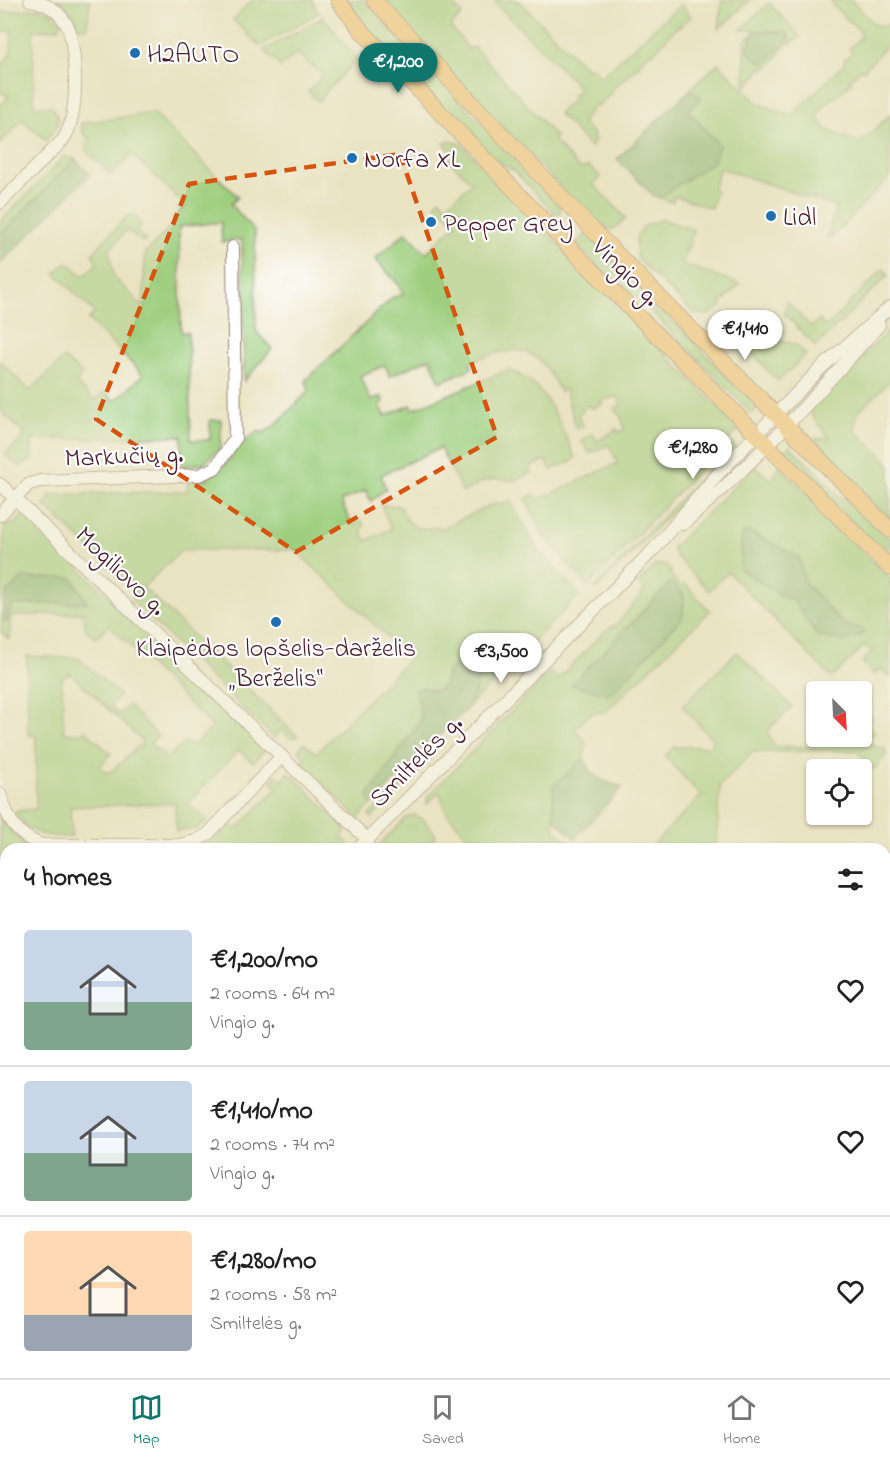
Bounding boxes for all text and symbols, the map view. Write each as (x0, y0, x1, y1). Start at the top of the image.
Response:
place label: H2AUTO (147, 37, 239, 75)
pin: €1,200 (349, 43, 447, 94)
marker: H2AUTO (128, 46, 142, 60)
text: €1,200 (373, 48, 423, 77)
place label: Norfa XL (364, 142, 461, 180)
marker: Norfa XL (345, 151, 359, 165)
place label: Lidl (783, 200, 816, 238)
place label: Pepper Grey (443, 206, 573, 244)
marker: Lidl (764, 209, 778, 223)
marker: Pepper Grey (424, 215, 438, 229)
street label: Vingio g. (581, 229, 668, 316)
pin: €1,410 (696, 310, 794, 361)
text: €1,410 (722, 315, 768, 344)
pin: €1,280 (644, 429, 742, 480)
text: €1,280 (668, 434, 718, 463)
street label: Markučių g. (64, 437, 184, 479)
street label: Mogiliovo g. (65, 518, 175, 626)
marker: Klaipėdos lopšelis-darželis „Berželis“ (269, 615, 283, 629)
place label: Klaipėdos lopšelis-darželis „Berželis“ (136, 631, 416, 699)
pin: €3,500 (452, 633, 550, 684)
text: €3,500 (474, 638, 528, 667)
north arrow (806, 681, 872, 747)
map controls (806, 681, 872, 825)
street label: Smiltelės g. (362, 707, 473, 818)
button: locate (806, 759, 872, 825)
text: 4 homes (24, 860, 112, 898)
icon: filters (834, 863, 867, 896)
text: €1,200/mo (210, 942, 318, 980)
icon: home (72, 954, 144, 1026)
icon: heart (834, 974, 867, 1007)
text: 2 rooms · 64 m² (210, 980, 335, 1009)
text: Vingio g. (210, 1009, 275, 1038)
text: €1,410/mo (210, 1093, 313, 1131)
icon: home (72, 1105, 144, 1177)
icon: heart (834, 1125, 867, 1158)
text: 2 rooms · 74 m² (210, 1131, 335, 1160)
text: Vingio g. (210, 1160, 275, 1189)
text: €1,280/mo (210, 1243, 317, 1281)
icon: home (72, 1255, 144, 1327)
icon: heart (834, 1275, 867, 1308)
text: 2 rooms · 58 m² (210, 1281, 337, 1310)
text: Smiltelės g. (210, 1310, 302, 1339)
tab: Map (130, 1391, 163, 1451)
tab: Saved (422, 1391, 464, 1451)
tab: Home (723, 1391, 760, 1451)

